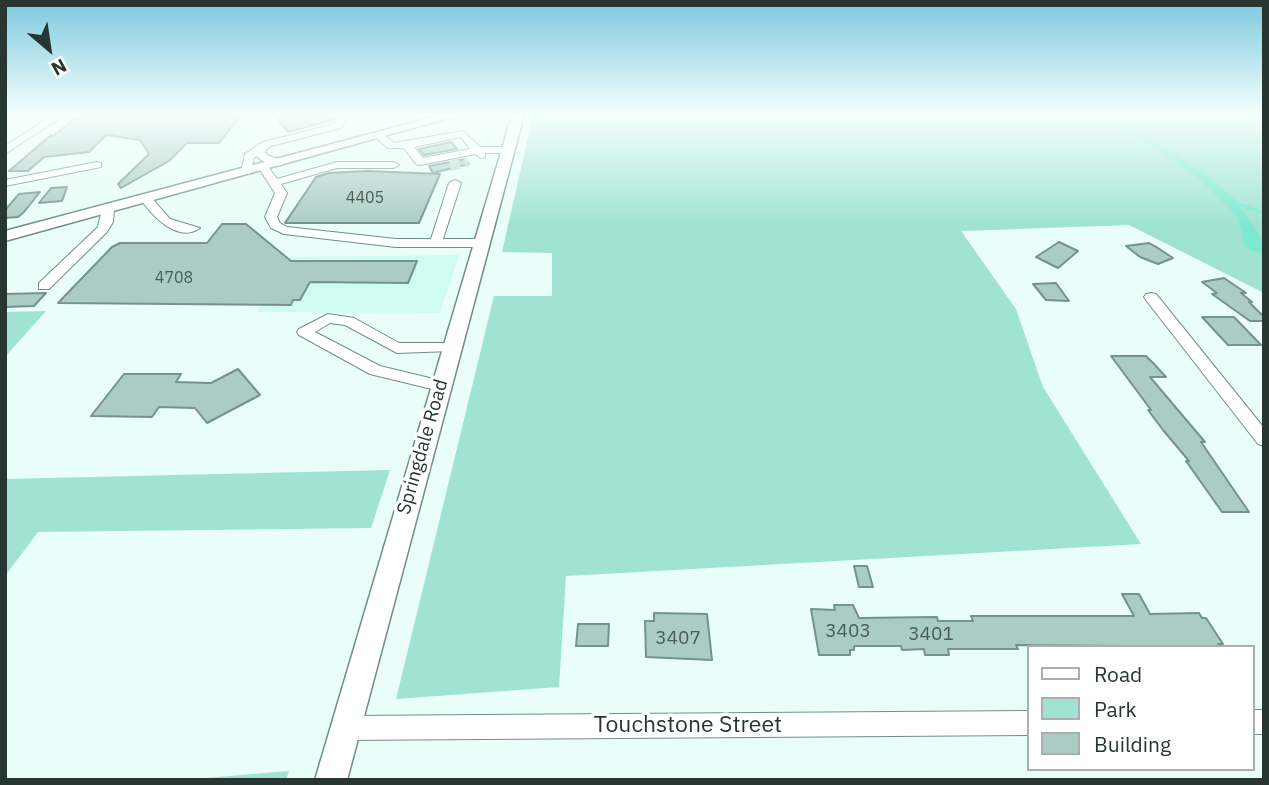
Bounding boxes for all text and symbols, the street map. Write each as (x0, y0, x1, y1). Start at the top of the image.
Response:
north arrow (14, 14, 84, 84)
text: N (47, 54, 71, 81)
house number: 4405 (346, 188, 384, 208)
house number: 4708 (155, 268, 193, 288)
street label: Springdale Road (393, 377, 453, 517)
house number: 3403 (825, 621, 871, 643)
house number: 3401 (908, 624, 954, 646)
house number: 3407 (655, 628, 701, 650)
legend (1028, 645, 1255, 771)
text: Road (1094, 660, 1142, 688)
text: Park (1094, 695, 1137, 723)
street label: Touchstone Street (594, 711, 782, 739)
text: Building (1094, 730, 1171, 758)

